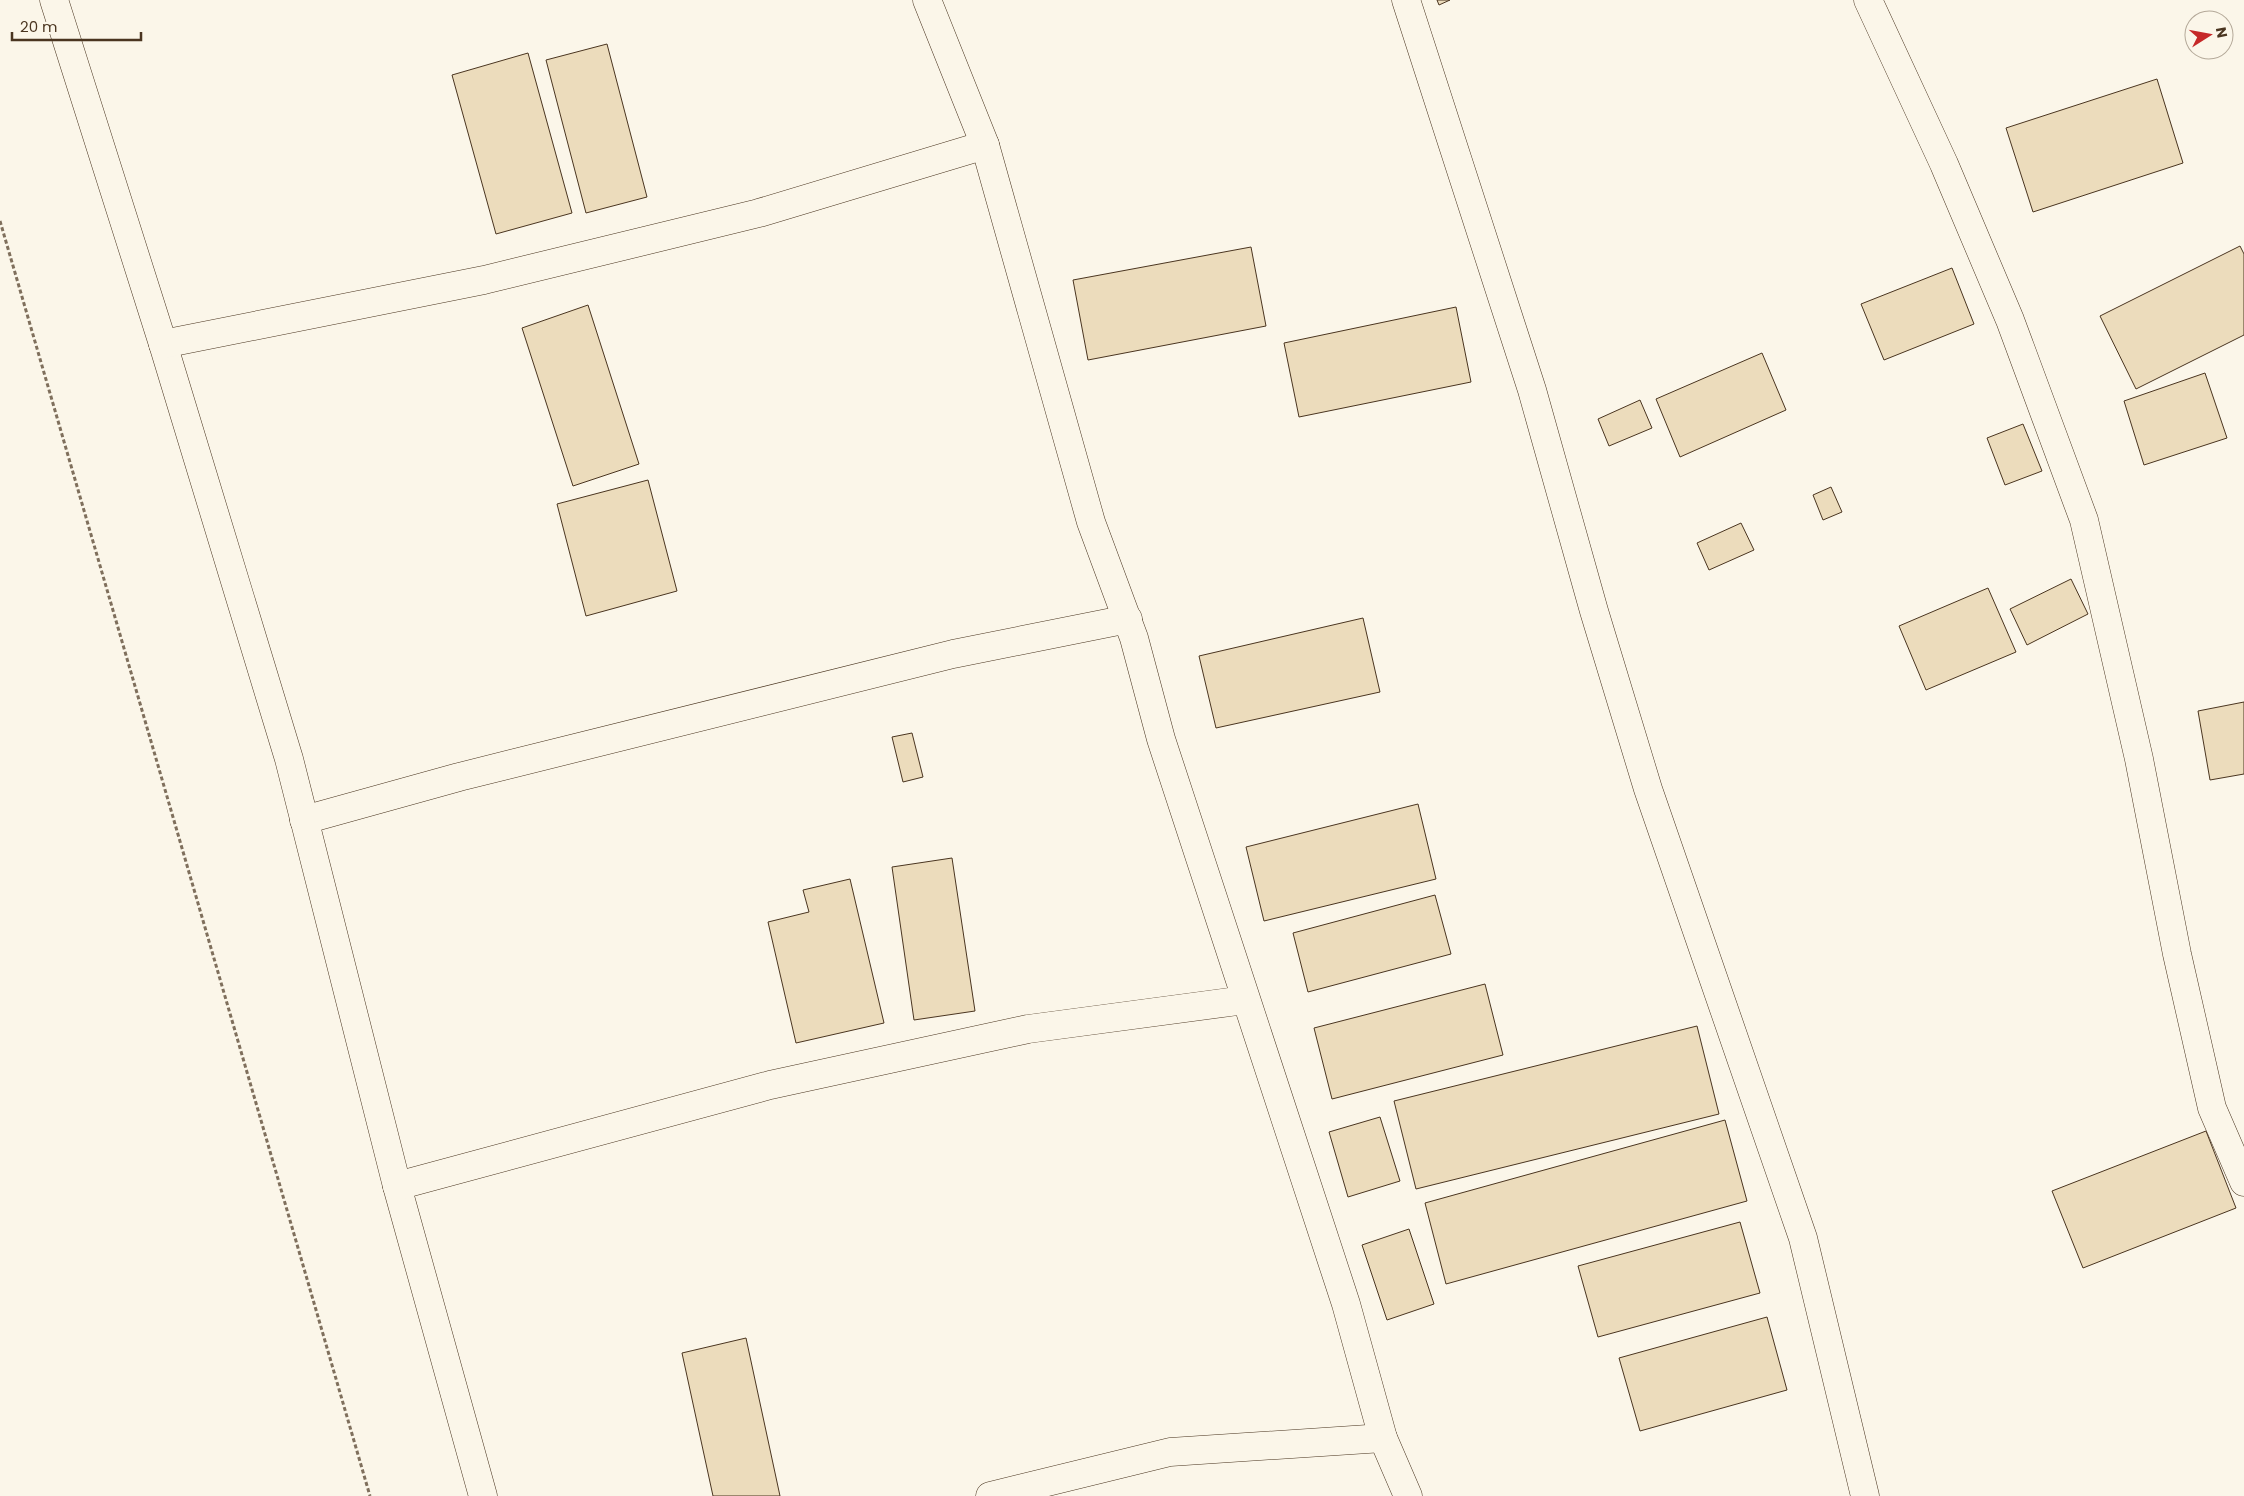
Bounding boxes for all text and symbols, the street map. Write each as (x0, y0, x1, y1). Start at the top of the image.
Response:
scale bar (12, 10, 141, 42)
north arrow (2184, 10, 2234, 60)
text: 20 m (20, 16, 58, 37)
text: N (2211, 25, 2233, 40)

